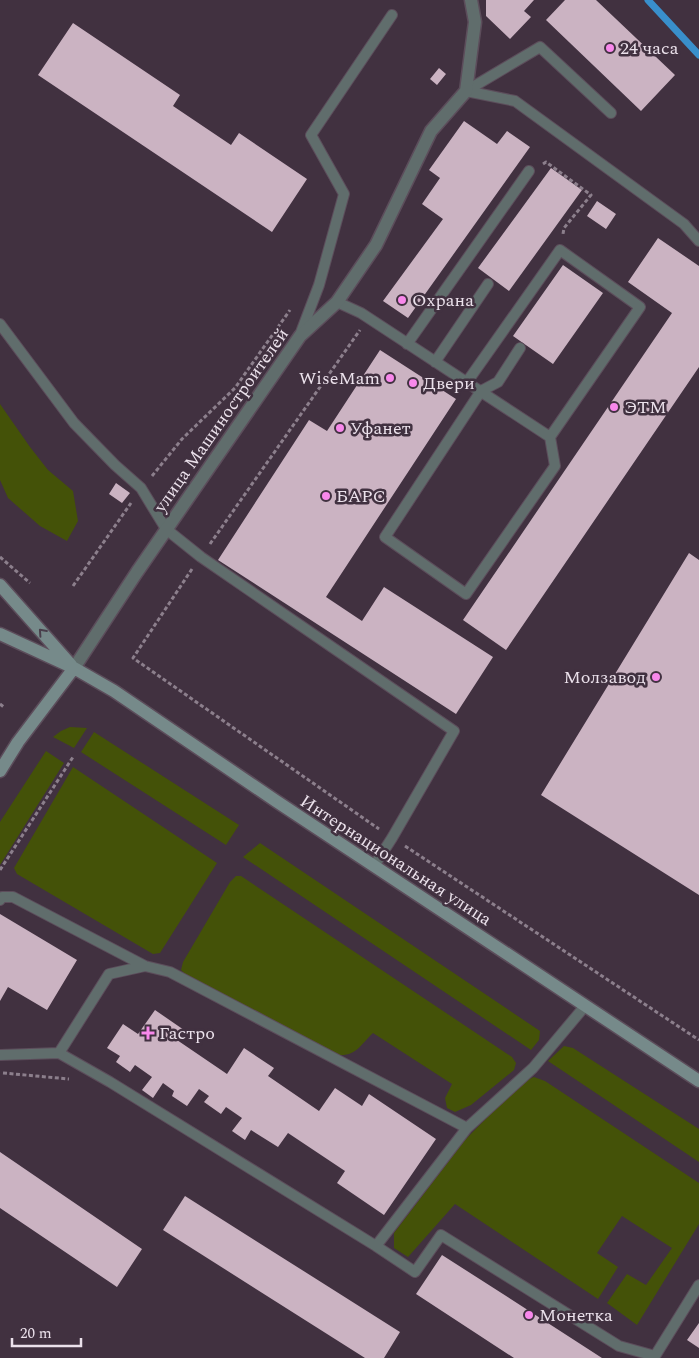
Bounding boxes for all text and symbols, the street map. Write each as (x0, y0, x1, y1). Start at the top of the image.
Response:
place label: 24 часа (620, 35, 679, 62)
marker: 24 часа (604, 42, 616, 54)
place label: Охрана (412, 287, 474, 314)
marker: Охрана (396, 294, 408, 306)
street label: улица Машиностроителей (147, 322, 296, 519)
place label: WiseMam (299, 365, 380, 392)
place label: Двери (423, 370, 475, 397)
marker: WiseMam (384, 372, 396, 384)
marker: Двери (407, 377, 419, 389)
place label: ЭТМ (624, 394, 666, 421)
marker: ЭТМ (608, 401, 620, 413)
place label: Уфанет (350, 415, 411, 442)
marker: Уфанет (334, 422, 346, 434)
place label: БАРС (336, 483, 386, 510)
marker: БАРС (320, 490, 332, 502)
one-way arrow (39, 629, 48, 638)
place label: Молзавод (564, 664, 646, 691)
marker: Молзавод (650, 671, 662, 683)
street label: Интернациональная улица (294, 788, 497, 933)
place label: Гастро (159, 1020, 215, 1047)
marker: Гастро (141, 1026, 155, 1040)
place label: Монетка (539, 1302, 613, 1329)
marker: Монетка (523, 1309, 535, 1321)
scale bar (12, 1316, 81, 1348)
text: 20 m (20, 1322, 52, 1345)

